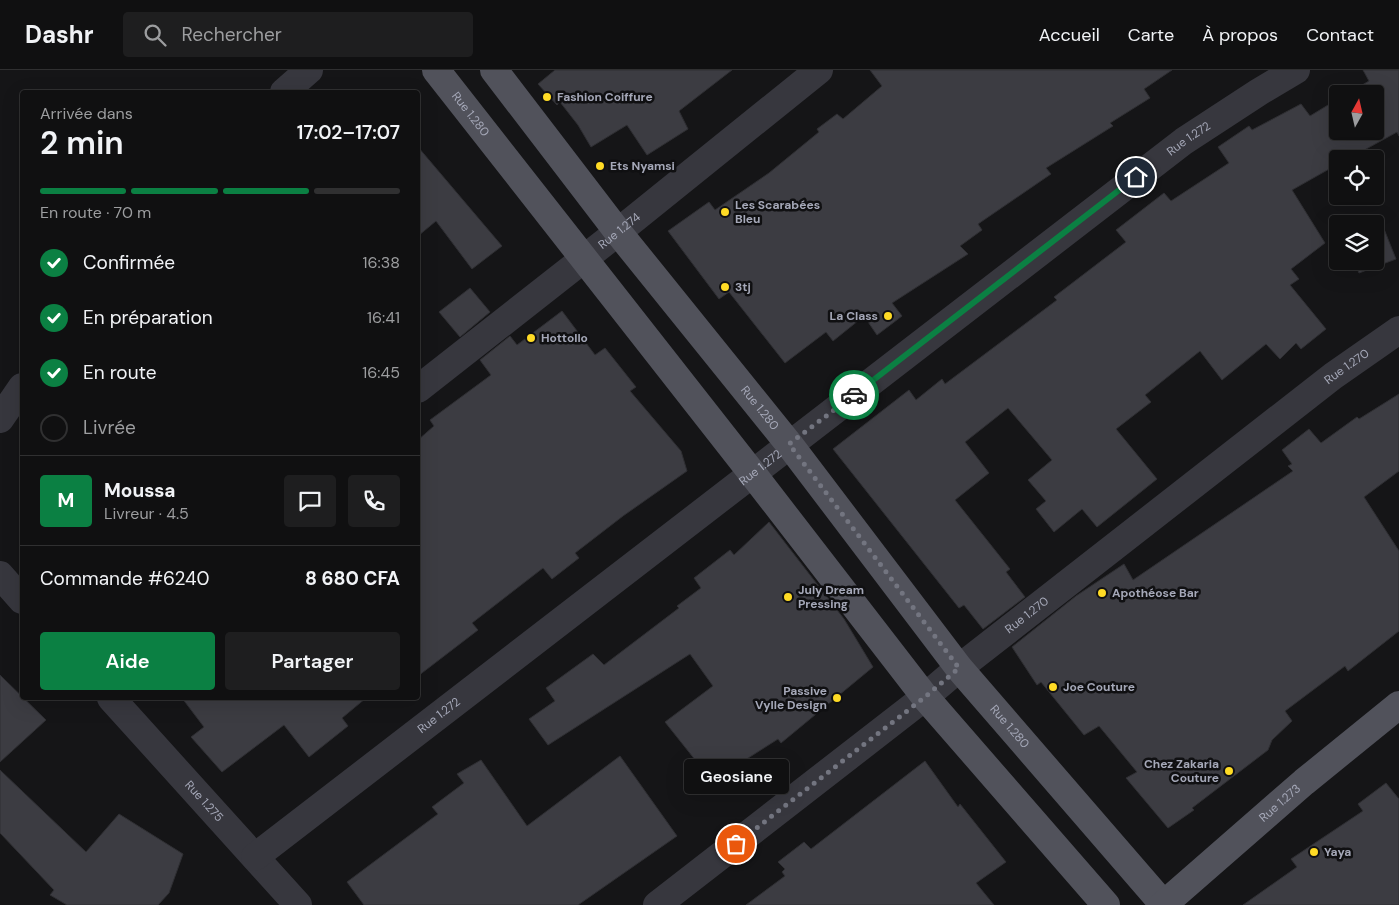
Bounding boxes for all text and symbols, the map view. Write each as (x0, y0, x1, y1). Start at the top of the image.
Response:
search box (123, 12, 473, 57)
text: Dashr (25, 19, 93, 50)
icon: search (141, 21, 169, 49)
text: Rechercher (181, 22, 282, 47)
text: Accueil (1039, 23, 1100, 47)
text: Carte (1128, 23, 1174, 47)
text: À propos (1202, 23, 1278, 47)
text: Contact (1306, 23, 1374, 47)
north arrow (1329, 85, 1384, 140)
map controls (1329, 85, 1384, 270)
street label: Rue 1.280 (448, 88, 493, 140)
place label: Fashion Coiffure (557, 89, 653, 105)
marker: Fashion Coiffure (541, 91, 553, 103)
text: Arrivée dans (40, 103, 133, 124)
street label: Rue 1.272 (1163, 118, 1214, 159)
text: 17:02–17:07 (297, 120, 400, 145)
text: 2 min (40, 122, 124, 164)
button: locate (1329, 150, 1384, 205)
pin (1115, 156, 1157, 198)
place label: Ets Nyamsi (610, 158, 675, 174)
marker: Ets Nyamsi (594, 160, 606, 172)
icon: home (1122, 163, 1150, 191)
place label: Les Scarabées Bleu (735, 197, 820, 227)
text: En route · 70 m (40, 202, 151, 223)
marker: Les Scarabées Bleu (719, 206, 731, 218)
street label: Rue 1.274 (595, 209, 644, 253)
button: layers (1329, 215, 1384, 270)
icon: check (40, 249, 68, 277)
text: Confirmée (83, 250, 175, 275)
text: 16:38 (363, 252, 400, 273)
place label: 3tj (735, 279, 751, 295)
marker: 3tj (719, 281, 731, 293)
icon: check (40, 304, 68, 332)
text: En préparation (83, 305, 213, 330)
text: 16:41 (367, 307, 400, 328)
place label: La Class (830, 308, 878, 324)
marker: La Class (882, 310, 894, 322)
place label: Hottollo (541, 330, 588, 346)
marker: Hottollo (525, 332, 537, 344)
street label: Rue 1.270 (1321, 345, 1372, 388)
icon: check (40, 359, 68, 387)
text: En route (83, 360, 157, 385)
text: 16:45 (362, 362, 400, 383)
courier (829, 370, 879, 420)
icon: car (840, 381, 868, 409)
street label: Rue 1.280 (737, 382, 783, 433)
text: Livrée (83, 415, 136, 440)
street label: Rue 1.272 (736, 446, 785, 489)
button: chat (284, 475, 336, 527)
button: phone (348, 475, 400, 527)
text: Moussa (104, 478, 175, 503)
text: M (58, 488, 74, 513)
text: Livreur · 4.5 (104, 503, 189, 524)
text: Commande #6240 (40, 566, 210, 591)
text: 8 680 CFA (305, 566, 400, 591)
place label: July Dream Pressing (798, 582, 864, 612)
place label: Apothéose Bar (1112, 585, 1199, 601)
marker: Apothéose Bar (1096, 587, 1108, 599)
marker: July Dream Pressing (782, 591, 794, 603)
street label: Rue 1.270 (1002, 593, 1052, 637)
button: Aide (40, 632, 215, 690)
button: Partager (225, 632, 400, 690)
place label: Joe Couture (1063, 679, 1135, 695)
marker: Joe Couture (1047, 681, 1059, 693)
place label: Passive Vylle Design (755, 683, 827, 713)
marker: Passive Vylle Design (831, 692, 843, 704)
street label: Rue 1.272 (414, 694, 463, 737)
street label: Rue 1.280 (986, 701, 1033, 752)
place label: Chez Zakaria Couture (1144, 756, 1219, 786)
callout: Geosiane (684, 759, 788, 794)
marker: Chez Zakaria Couture (1223, 765, 1235, 777)
text: Geosiane (700, 766, 773, 787)
street label: Rue 1.275 (181, 777, 227, 825)
street label: Rue 1.273 (1256, 781, 1304, 826)
pin (715, 823, 757, 865)
icon: bag (722, 830, 750, 858)
place label: Yaya (1324, 844, 1351, 860)
marker: Yaya (1308, 846, 1320, 858)

